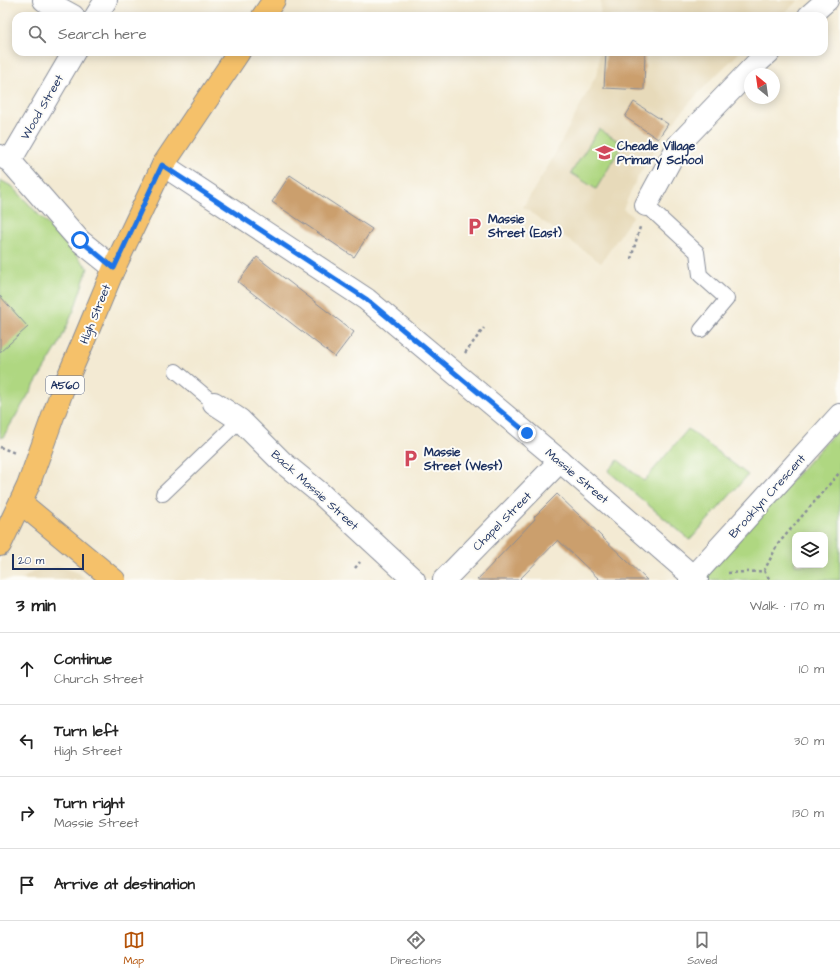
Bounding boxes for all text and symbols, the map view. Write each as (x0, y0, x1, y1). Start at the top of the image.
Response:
search box (12, 12, 828, 56)
icon: search (26, 23, 48, 45)
text: Search here (58, 24, 147, 45)
north arrow (744, 68, 780, 104)
street label: Wood Street (17, 71, 68, 143)
place label: Cheadle Village Primary School (617, 138, 703, 170)
school or university icon: Cheadle Village Primary School (594, 143, 614, 163)
place label: Massie Street (East) (487, 211, 562, 242)
parking icon: Massie Street (East) (465, 216, 485, 236)
route start (71, 231, 89, 249)
street label: High Street (76, 282, 116, 347)
road number: A560 (46, 376, 84, 394)
route end (518, 424, 536, 442)
place label: Massie Street (West) (423, 444, 503, 475)
street label: Massie Street (541, 445, 612, 508)
street label: Back Massie Street (267, 446, 362, 534)
parking icon: Massie Street (West) (401, 449, 421, 469)
street label: Brooklyn Crescent (725, 450, 811, 543)
street label: Chapel Street (469, 488, 536, 555)
map controls (792, 532, 828, 568)
button: layers (792, 532, 828, 568)
scale bar (12, 552, 84, 571)
text: 20 m (18, 553, 44, 568)
text: 3 min (16, 594, 56, 618)
text: Walk · 170 m (750, 597, 824, 615)
text: Continue (54, 649, 112, 670)
icon: ahead (16, 658, 38, 680)
text: 10 m (799, 660, 824, 678)
text: Church Street (54, 670, 143, 688)
text: Turn left (54, 721, 118, 742)
icon: left (16, 730, 38, 752)
text: 30 m (794, 732, 824, 750)
text: High Street (54, 742, 122, 760)
text: Turn right (54, 793, 125, 814)
icon: right (16, 802, 38, 824)
text: 130 m (792, 804, 824, 822)
text: Massie Street (54, 814, 139, 832)
icon: arrive (16, 874, 38, 896)
text: Arrive at destination (54, 874, 195, 895)
tab: Map (123, 929, 145, 968)
tab: Directions (390, 929, 442, 968)
tab: Saved (687, 929, 717, 968)

